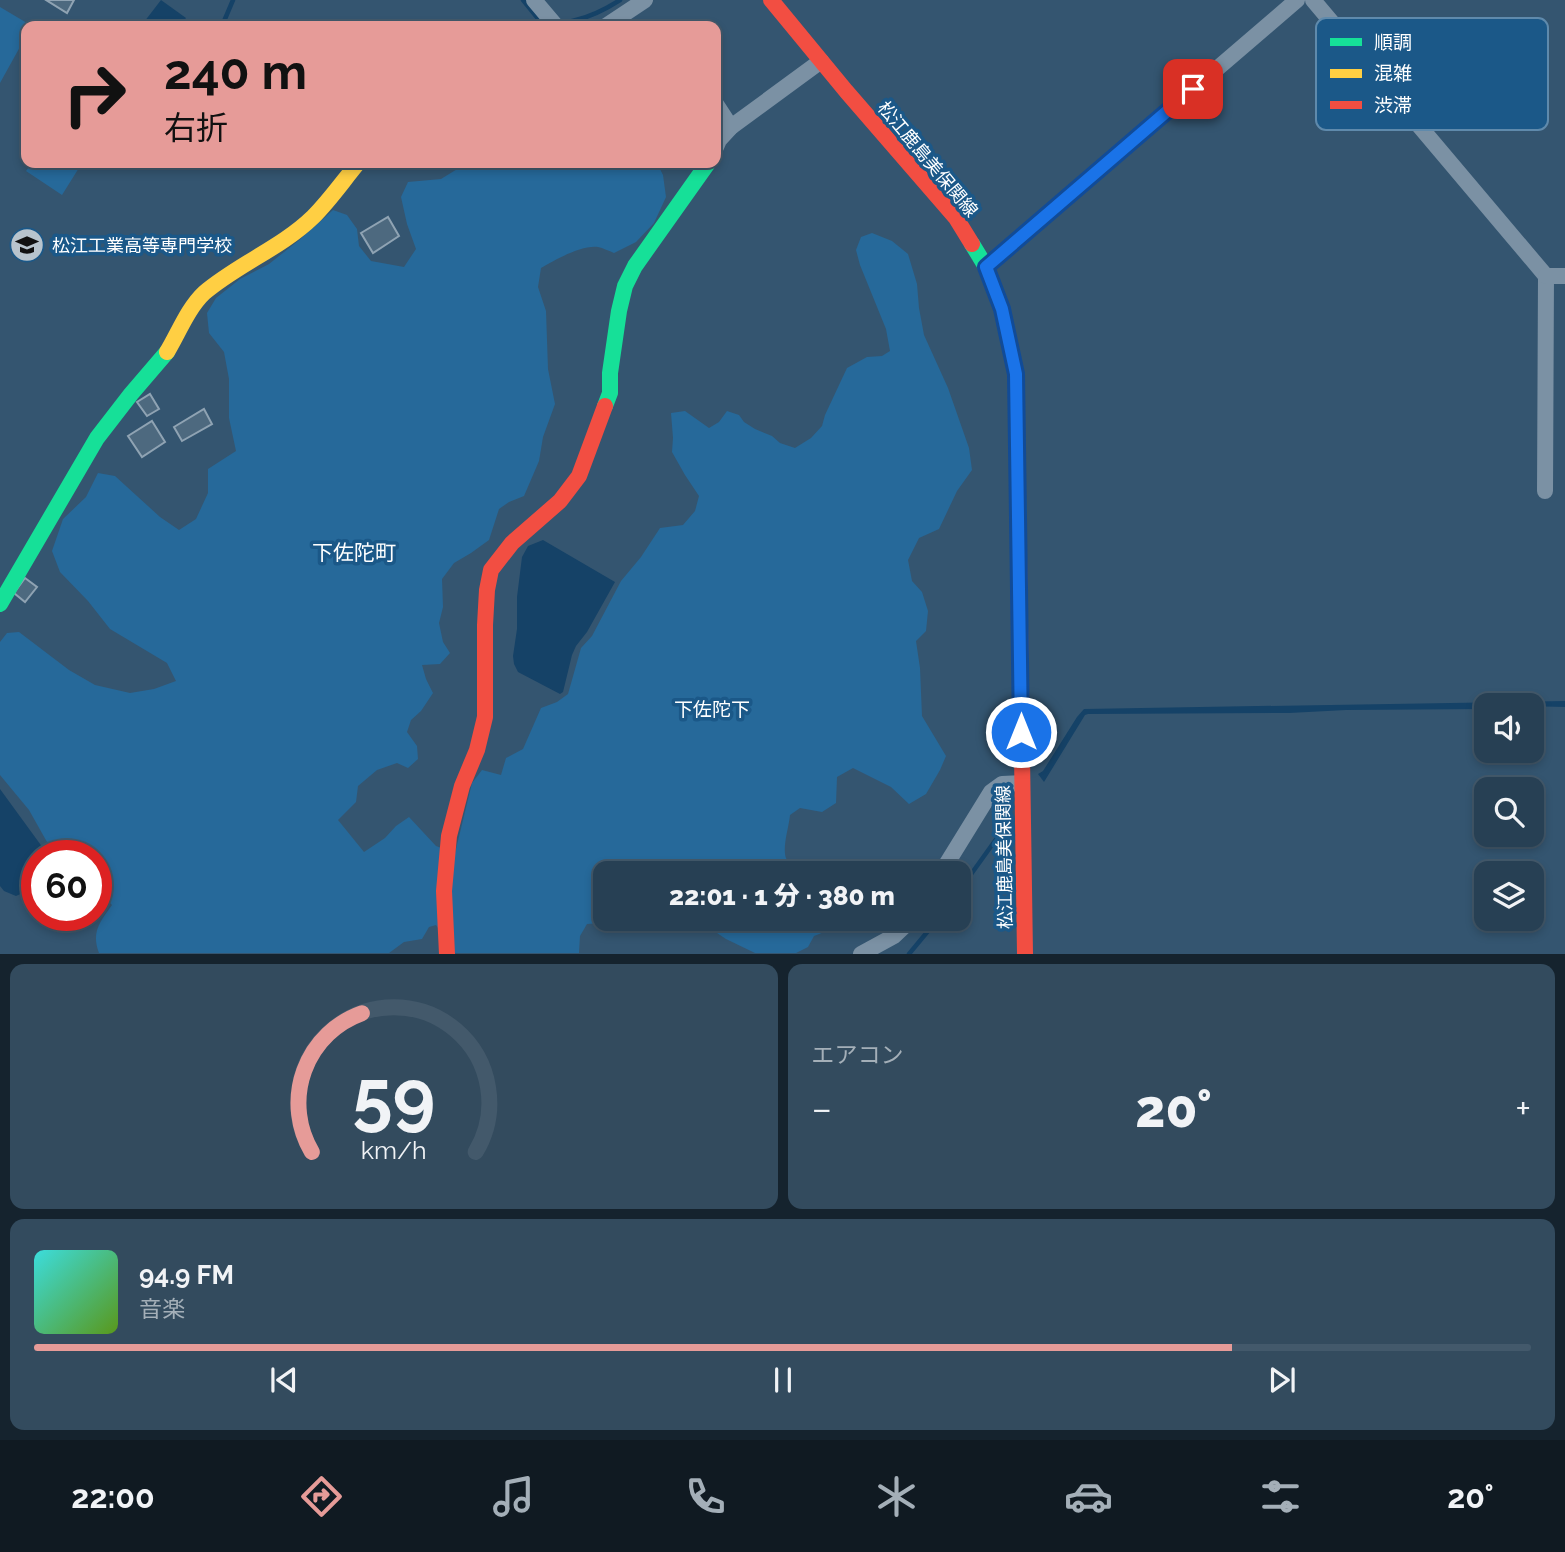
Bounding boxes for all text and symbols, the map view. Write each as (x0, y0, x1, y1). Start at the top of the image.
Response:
legend (1316, 18, 1548, 130)
text: 順調 (1374, 31, 1412, 53)
text: 240 m (164, 43, 307, 100)
icon: right (49, 49, 140, 140)
pin (1163, 59, 1223, 119)
text: 混雑 (1374, 62, 1412, 84)
icon: arrive (1174, 70, 1212, 108)
text: 渋滞 (1374, 94, 1412, 116)
street label: 松江鹿島美保関線 (874, 97, 982, 221)
text: 右折 (164, 109, 228, 146)
school or university icon: 松江工業高等専門学校 (8, 226, 46, 264)
place label: 松江工業高等専門学校 (52, 235, 232, 256)
district label: 下佐陀町 (312, 540, 396, 565)
map controls (1474, 693, 1544, 931)
button: sound (1474, 693, 1544, 763)
position arrow (984, 695, 1058, 769)
district label: 下佐陀下 (674, 698, 750, 720)
button: search (1474, 777, 1544, 847)
street label: 松江鹿島美保関線 (992, 785, 1016, 929)
speed limit sign: 60 (21, 840, 112, 931)
button: layers (1474, 861, 1544, 931)
text: 22:01 · 1 分 · 380 m (669, 881, 895, 911)
text: エアコン (812, 1041, 904, 1068)
text: 59 (352, 1055, 435, 1140)
text: 20° (1135, 1078, 1212, 1139)
text: − (812, 1086, 832, 1131)
text: + (1515, 1086, 1531, 1131)
text: km/h (361, 1135, 427, 1165)
text: 94.9 FM (139, 1260, 234, 1290)
text: 音楽 (139, 1295, 185, 1322)
icon: previous (265, 1361, 303, 1399)
icon: pause (764, 1361, 802, 1399)
icon: next (1263, 1361, 1301, 1399)
icon: directions (297, 1472, 346, 1521)
icon: music (489, 1472, 538, 1521)
icon: phone (681, 1472, 730, 1521)
icon: climate (872, 1472, 921, 1521)
icon: car (1064, 1472, 1113, 1521)
icon: filters (1256, 1472, 1305, 1521)
text: 22:00 (71, 1478, 155, 1515)
text: 20° (1447, 1478, 1494, 1515)

